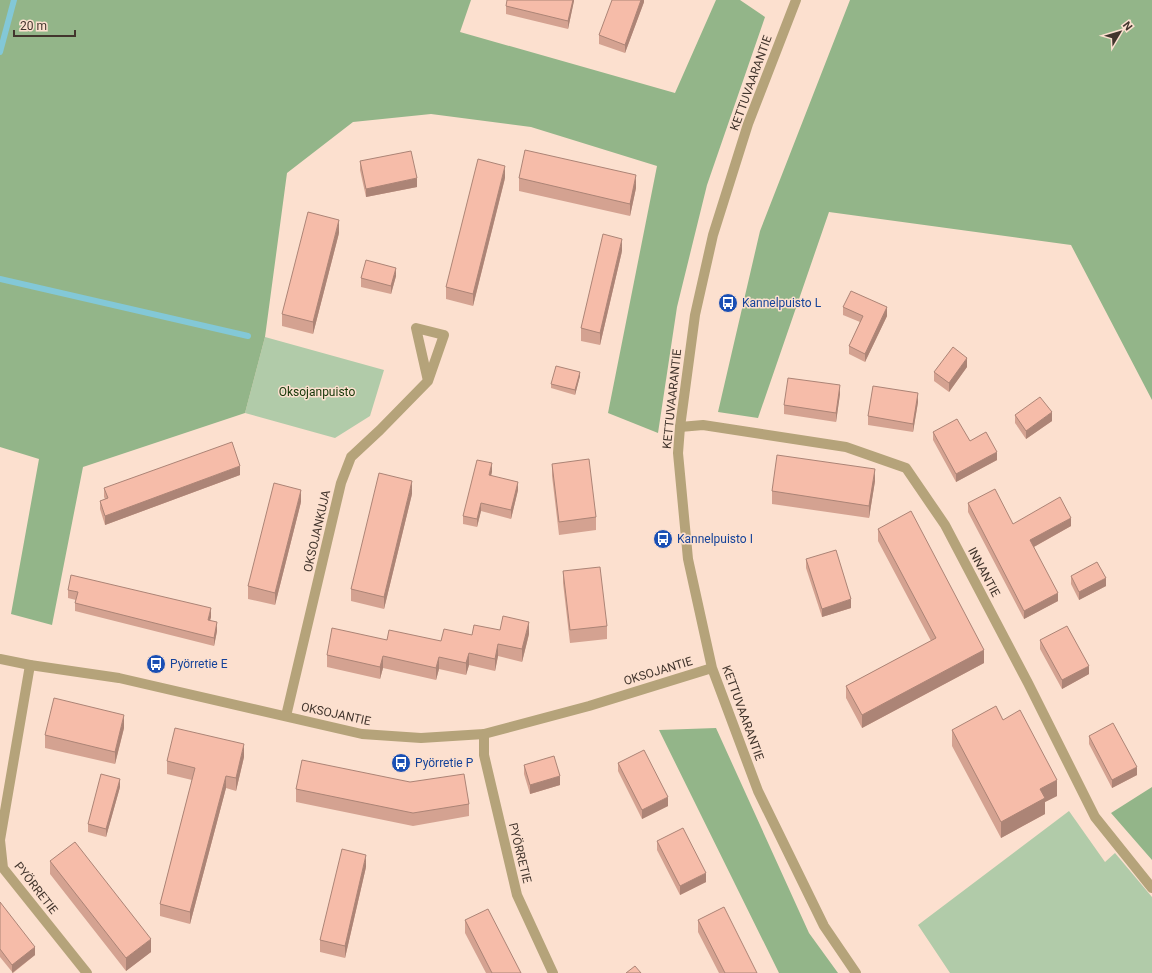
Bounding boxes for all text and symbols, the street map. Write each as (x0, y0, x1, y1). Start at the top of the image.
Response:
scale bar (14, 12, 75, 38)
north arrow (1100, 12, 1140, 52)
text: 20 m (20, 19, 47, 33)
text: N (1120, 19, 1135, 33)
street label: KETTUVAARANTIE (727, 33, 775, 133)
bus stop icon: Kannelpuisto L (717, 292, 739, 314)
place label: Kannelpuisto L (742, 296, 822, 310)
street label: KETTUVAARANTIE (660, 348, 684, 450)
park label: Oksojanpuisto (279, 385, 355, 399)
street label: OKSOJANKUJA (301, 488, 333, 573)
bus stop icon: Kannelpuisto I (652, 528, 674, 550)
place label: Kannelpuisto I (677, 532, 753, 546)
street label: INNANTIE (965, 545, 1003, 599)
bus stop icon: Pyörretie E (145, 653, 167, 675)
street label: OKSOJANTIE (622, 654, 694, 688)
place label: Pyörretie E (170, 657, 228, 671)
street label: KETTUVAARANTIE (719, 663, 767, 763)
street label: OKSOJANTIE (300, 700, 372, 728)
bus stop icon: Pyörretie P (390, 752, 412, 774)
place label: Pyörretie P (415, 756, 474, 770)
street label: PYÖRRETIE (506, 821, 535, 885)
street label: PYÖRRETIE (11, 859, 61, 917)

